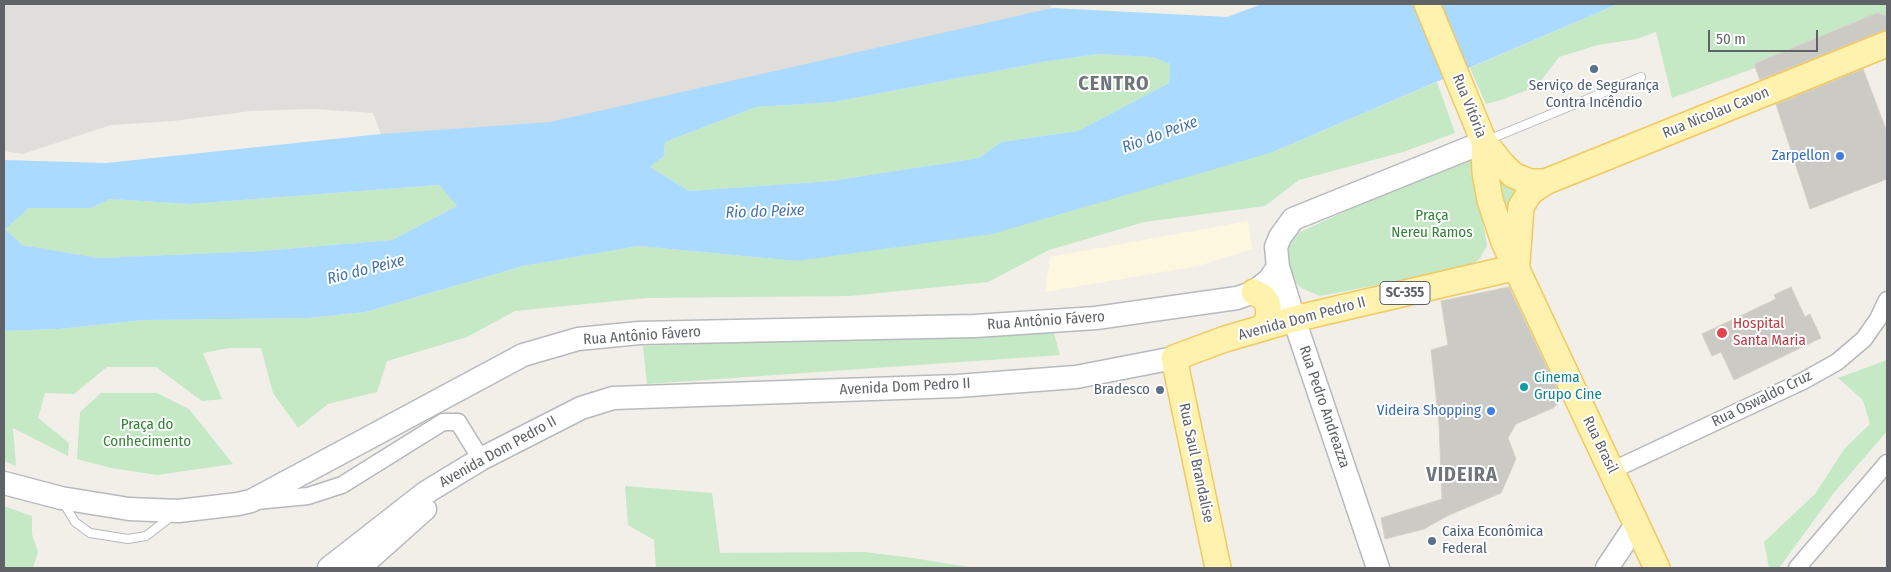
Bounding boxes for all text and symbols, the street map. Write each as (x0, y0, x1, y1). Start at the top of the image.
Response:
scale bar (1711, 20, 1821, 52)
text: 50 m (1716, 30, 1746, 48)
marker: Serviço de Segurança Contra Incêndio (1588, 63, 1600, 75)
street label: Rua Vitória (1448, 71, 1490, 141)
district label: CENTRO (1078, 72, 1150, 96)
place label: Serviço de Segurança Contra Incêndio (1529, 77, 1659, 112)
street label: Rua Nicolau Cavon (1660, 83, 1772, 143)
water label: Rio do Peixe (1120, 112, 1200, 158)
place label: Zarpellon (1772, 147, 1830, 165)
marker: Zarpellon (1834, 150, 1846, 162)
water label: Rio do Peixe (725, 201, 805, 223)
park label: Praça Nereu Ramos (1391, 207, 1473, 242)
water label: Rio do Peixe (325, 251, 407, 289)
road number: SC-355 (1380, 282, 1430, 304)
street label: Avenida Dom Pedro II (1236, 293, 1368, 345)
street label: Rua Antônio Fávero (987, 308, 1105, 334)
place label: Hospital Santa Maria (1733, 315, 1806, 350)
street label: Rua Antônio Fávero (583, 323, 701, 349)
marker: Hospital Santa Maria (1715, 326, 1729, 340)
street label: Rua Pedro Andreazza (1295, 343, 1353, 471)
street label: Rua Oswaldo Cruz (1709, 367, 1815, 431)
place label: Cinema Grupo Cine (1534, 369, 1602, 404)
street label: Avenida Dom Pedro II (839, 375, 971, 399)
place label: Bradesco (1094, 381, 1150, 399)
marker: Cinema Grupo Cine (1518, 381, 1530, 393)
marker: Bradesco (1154, 384, 1166, 396)
street label: Rua Saul Brandalise (1175, 401, 1217, 525)
place label: Videira Shopping (1377, 402, 1481, 420)
marker: Videira Shopping (1485, 405, 1497, 417)
street label: Avenida Dom Pedro II (436, 412, 560, 492)
street label: Rua Brasil (1578, 414, 1622, 476)
park label: Praça do Conhecimento (103, 416, 191, 451)
district label: VIDEIRA (1425, 463, 1499, 487)
place label: Caixa Econômica Federal (1442, 523, 1543, 558)
marker: Caixa Econômica Federal (1426, 535, 1438, 547)

